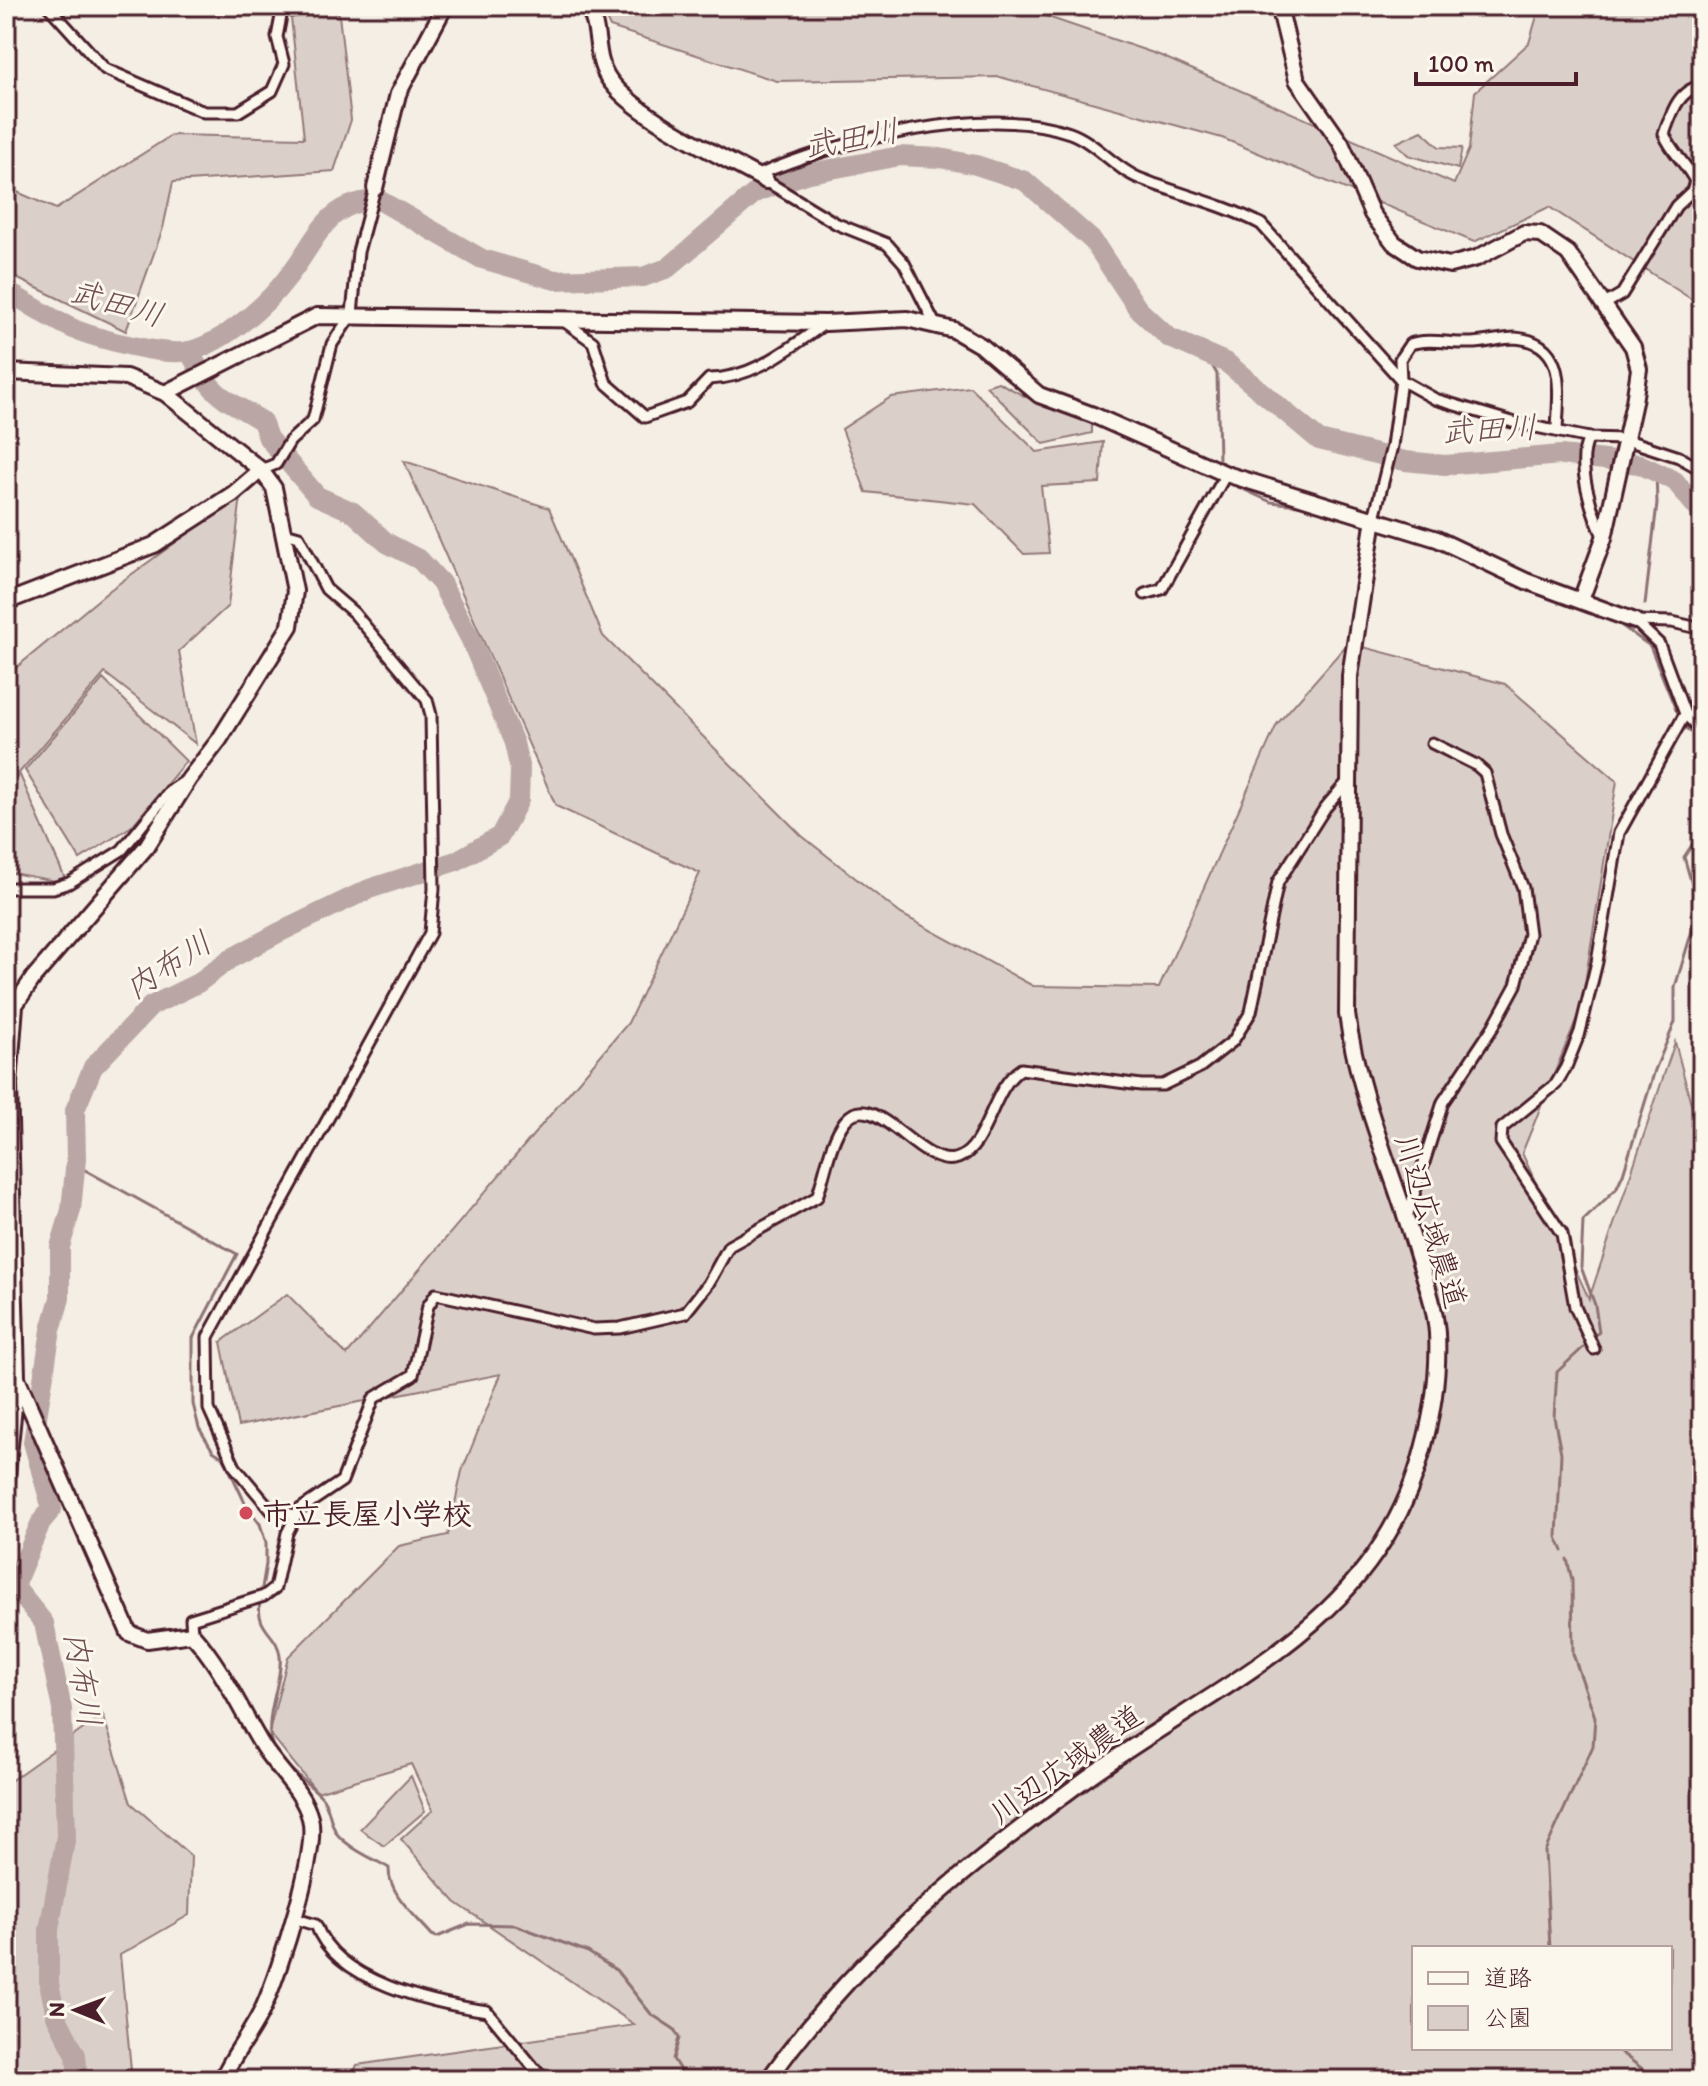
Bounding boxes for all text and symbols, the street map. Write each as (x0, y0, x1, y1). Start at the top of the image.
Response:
scale bar (1416, 36, 1576, 86)
text: 100 m (1428, 49, 1494, 78)
water label: 武田川 (800, 111, 902, 165)
water label: 武田川 (66, 272, 168, 334)
water label: 武田川 (1440, 408, 1538, 450)
water label: 内布川 (117, 923, 219, 1007)
street label: 川辺広域農道 (1387, 1130, 1475, 1312)
place label: 市立長屋小学校 (262, 1495, 472, 1532)
marker: 市立長屋小学校 (237, 1504, 255, 1522)
water label: 内布川 (57, 1629, 109, 1729)
street label: 川辺広域農道 (982, 1696, 1150, 1832)
legend (1412, 1946, 1672, 2050)
text: 道路 (1484, 1963, 1532, 1992)
north arrow (36, 1970, 116, 2050)
text: N (43, 2002, 70, 2017)
text: 公園 (1484, 2003, 1532, 2032)

